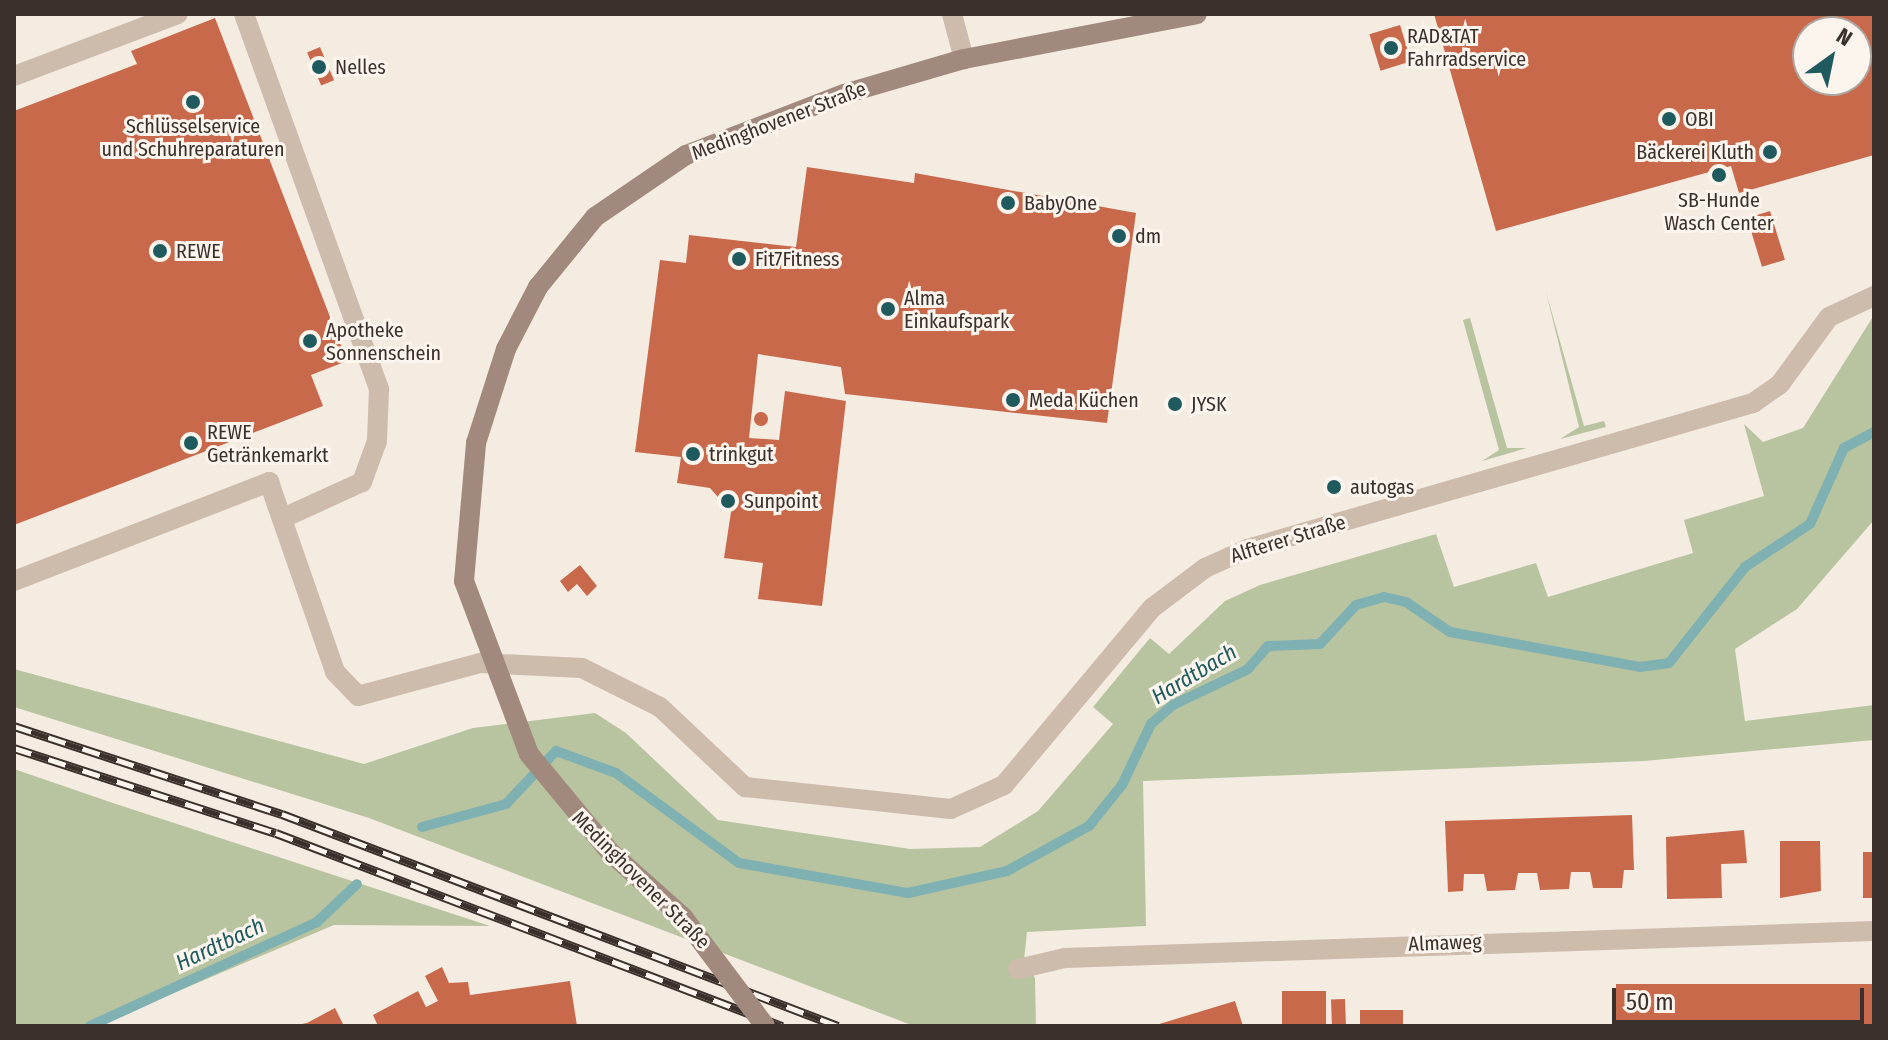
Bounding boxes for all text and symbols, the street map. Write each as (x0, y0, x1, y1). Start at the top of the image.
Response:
north arrow (1792, 16, 1872, 96)
text: N (1831, 22, 1857, 52)
place label: RAD&TAT Fahrradservice (1407, 24, 1526, 71)
marker: RAD&TAT Fahrradservice (1382, 39, 1400, 57)
place label: Nelles (335, 55, 386, 79)
marker: Nelles (310, 58, 328, 76)
street label: Medinghovener Straße (688, 77, 870, 165)
marker: Schlüsselservice und Schuhreparaturen (184, 93, 202, 111)
place label: OBI (1685, 107, 1714, 131)
marker: OBI (1660, 110, 1678, 128)
place label: Schlüsselservice und Schuhreparaturen (102, 114, 284, 161)
place label: Bäckerei Kluth (1636, 140, 1754, 164)
marker: Bäckerei Kluth (1761, 143, 1779, 161)
marker: SB-Hunde Wasch Center (1710, 166, 1728, 184)
place label: SB-Hunde Wasch Center (1664, 188, 1774, 235)
place label: BabyOne (1024, 191, 1097, 215)
marker: BabyOne (999, 194, 1017, 212)
place label: dm (1135, 224, 1161, 248)
marker: dm (1110, 227, 1128, 245)
place label: REWE (176, 239, 221, 263)
marker: REWE (151, 242, 169, 260)
place label: Fit7Fitness (755, 247, 839, 271)
marker: Fit7Fitness (730, 250, 748, 268)
place label: Alma Einkaufspark (904, 286, 1009, 333)
marker: Alma Einkaufspark (879, 300, 897, 318)
place label: Apotheke Sonnenschein (326, 318, 441, 365)
marker: Apotheke Sonnenschein (301, 332, 319, 350)
place label: Meda Küchen (1029, 388, 1139, 412)
marker: Meda Küchen (1004, 391, 1022, 409)
place label: JYSK (1191, 392, 1227, 416)
marker: JYSK (1166, 395, 1184, 413)
place label: REWE Getränkemarkt (207, 420, 329, 467)
marker: REWE Getränkemarkt (182, 434, 200, 452)
place label: trinkgut (709, 442, 773, 466)
marker: trinkgut (684, 445, 702, 463)
place label: autogas (1350, 475, 1414, 499)
marker: autogas (1325, 478, 1343, 496)
place label: Sunpoint (744, 489, 818, 513)
marker: Sunpoint (719, 492, 737, 510)
street label: Alfterer Straße (1227, 510, 1349, 568)
water label: Hardtbach (1147, 638, 1241, 710)
street label: Medinghovener Straße (567, 806, 715, 954)
water label: Hardtbach (172, 912, 268, 976)
street label: Almaweg (1408, 930, 1482, 956)
scale bar (1616, 972, 1868, 1022)
text: 50 m (1626, 988, 1674, 1016)

